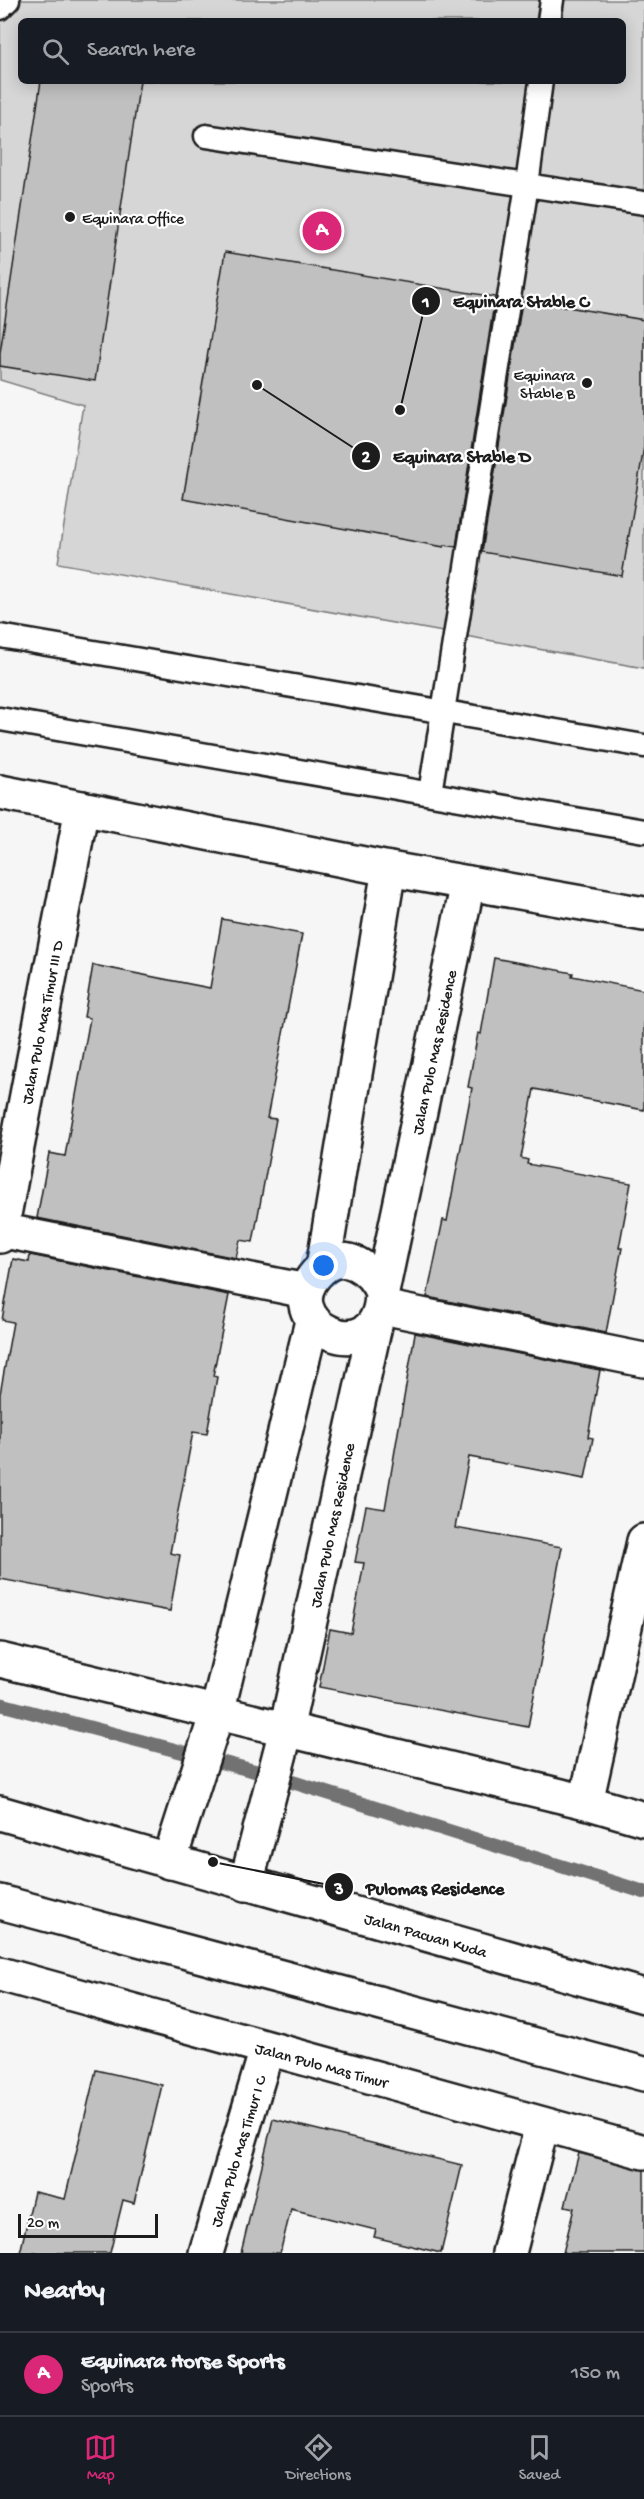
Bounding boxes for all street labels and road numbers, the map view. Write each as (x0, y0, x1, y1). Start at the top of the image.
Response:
street label: Jalan Pulo Mas Timur III D (19, 939, 70, 1106)
street label: Jalan Pulo Mas Residence (410, 968, 463, 1137)
street label: Jalan Pulo Mas Residence (308, 1441, 361, 1610)
street label: Jalan Pacuan Kuda (362, 1911, 490, 1964)
street label: Jalan Pulo Mas Timur (252, 2040, 391, 2095)
street label: Jalan Pulo Mas Timur I C (208, 2073, 273, 2230)

